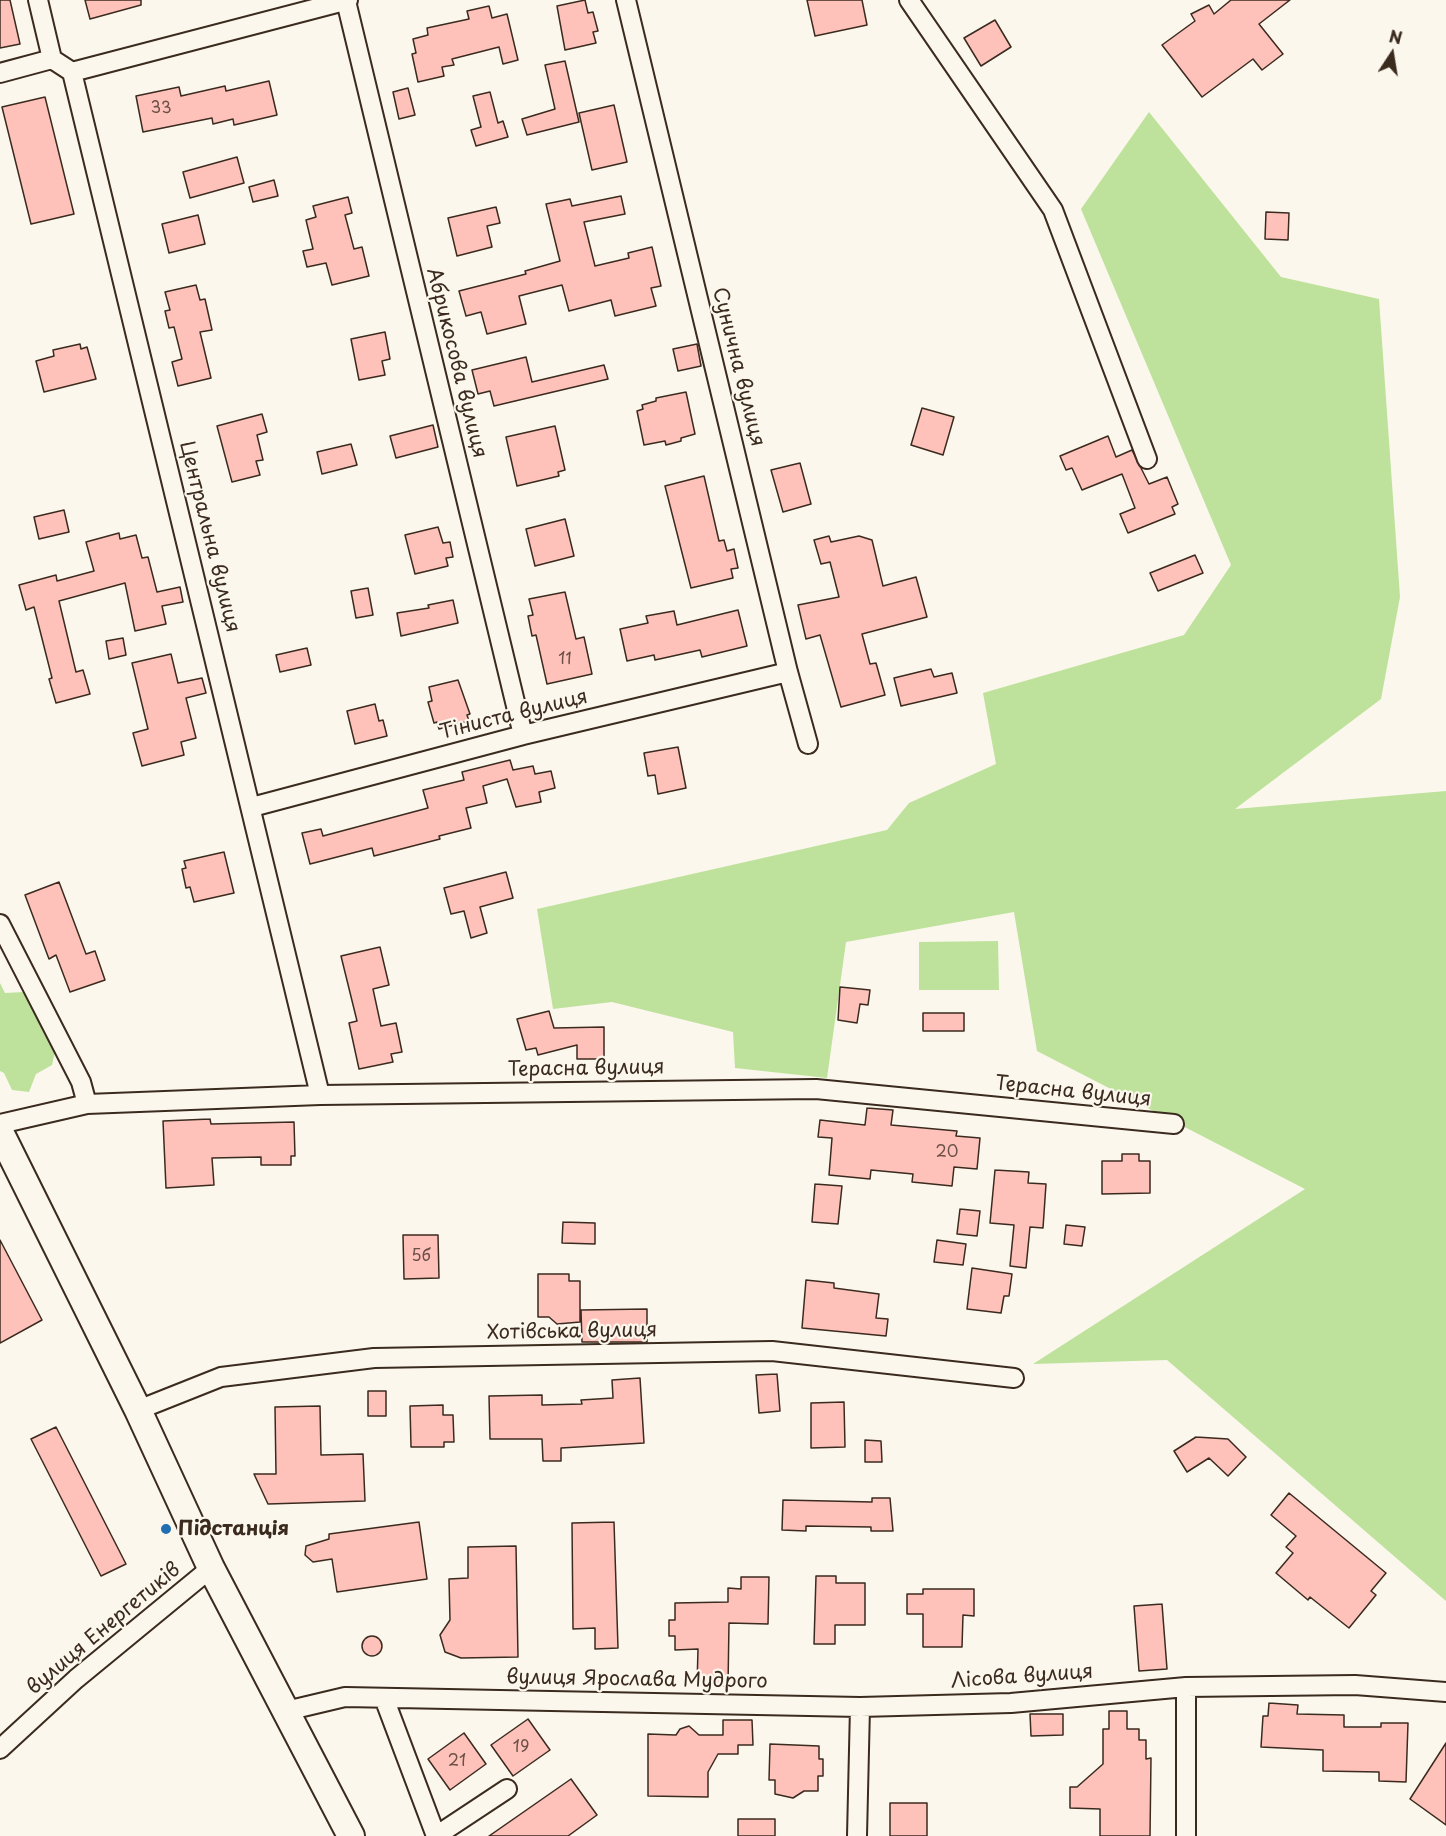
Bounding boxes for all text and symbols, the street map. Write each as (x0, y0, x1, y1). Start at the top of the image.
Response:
text: N (1387, 23, 1404, 49)
north arrow (1362, 24, 1422, 84)
house number: 33 (150, 99, 172, 119)
street label: Абрикосова вулиця (421, 265, 491, 461)
street label: Сунична вулиця (707, 285, 769, 449)
street label: Центральна вулиця (174, 439, 244, 635)
house number: 11 (558, 650, 572, 670)
street label: Тіниста вулиця (438, 685, 590, 745)
street label: Терасна вулиця (507, 1056, 665, 1082)
street label: Терасна вулиця (994, 1072, 1152, 1112)
house number: 20 (936, 1143, 958, 1163)
house number: 5б (411, 1247, 431, 1267)
street label: Хотівська вулиця (487, 1319, 657, 1345)
place label: Підстанція (178, 1517, 289, 1541)
marker: Підстанція (159, 1522, 173, 1536)
street label: вулиця Енергетиків (22, 1558, 186, 1700)
street label: Лісова вулиця (950, 1660, 1094, 1694)
street label: вулиця Ярослава Мудрого (506, 1666, 768, 1694)
house number: 19 (513, 1738, 529, 1758)
house number: 21 (448, 1752, 466, 1772)

